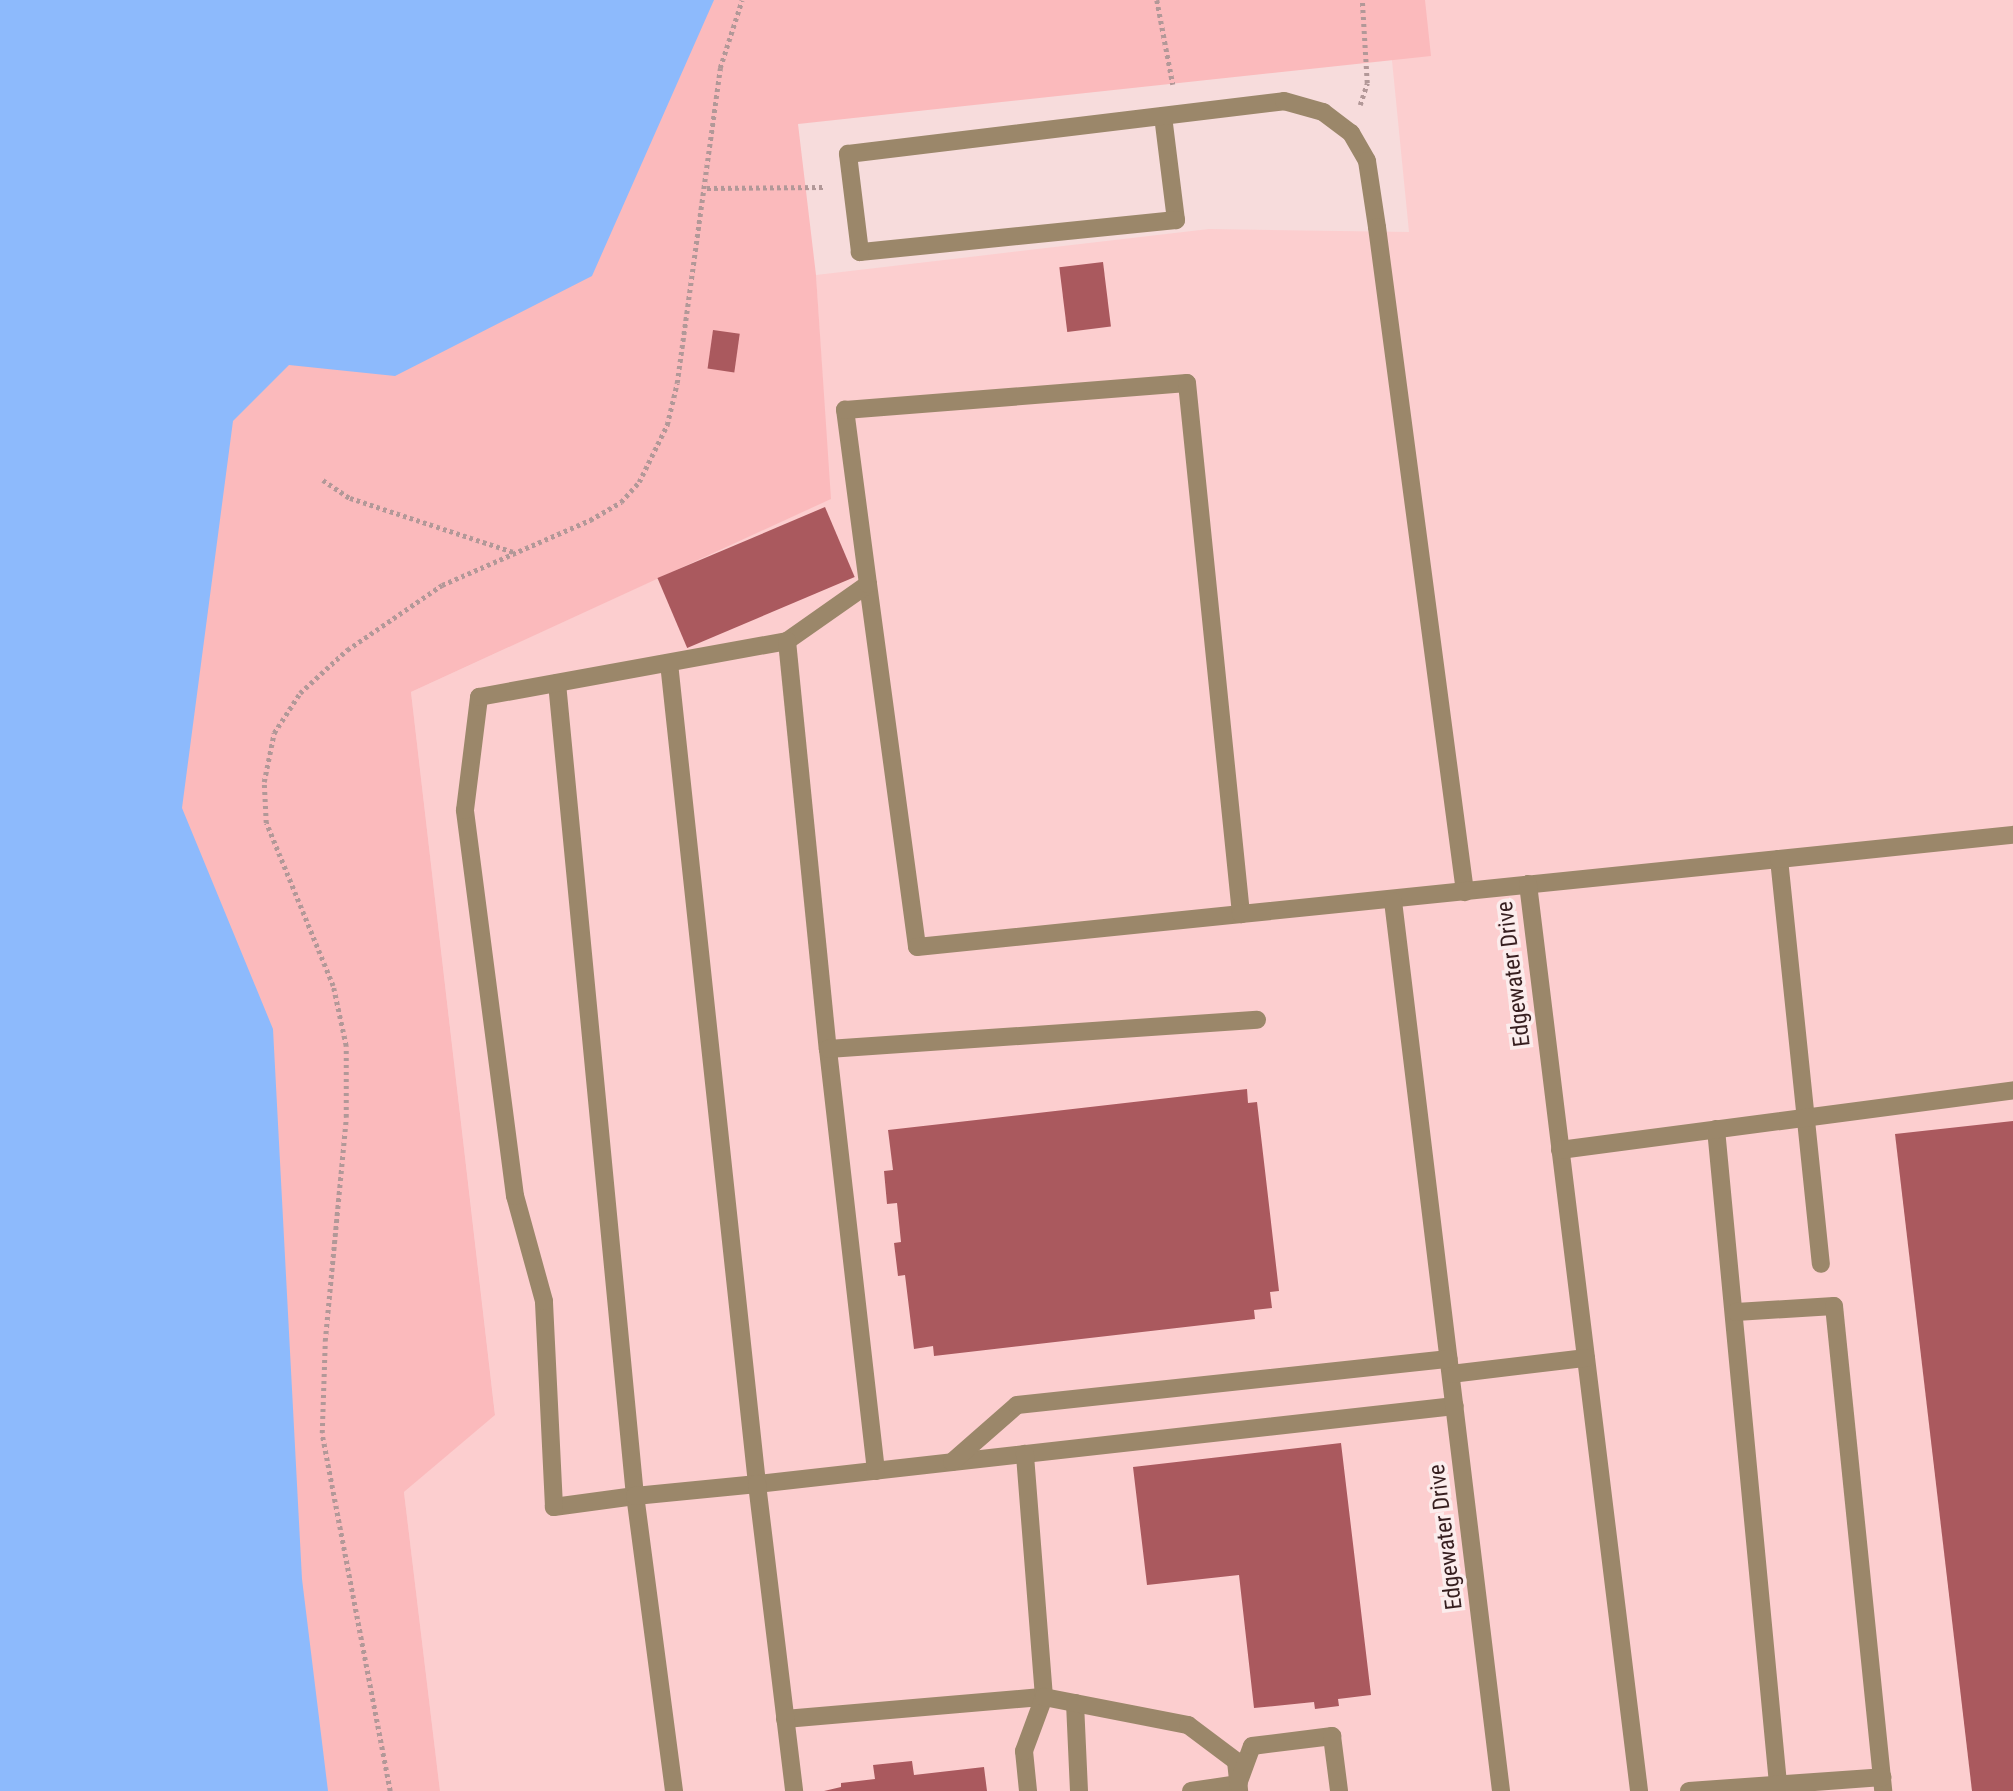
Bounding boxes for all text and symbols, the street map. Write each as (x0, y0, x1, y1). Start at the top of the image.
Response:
street label: Edgewater Drive (1491, 900, 1537, 1048)
street label: Edgewater Drive (1423, 1463, 1469, 1611)

